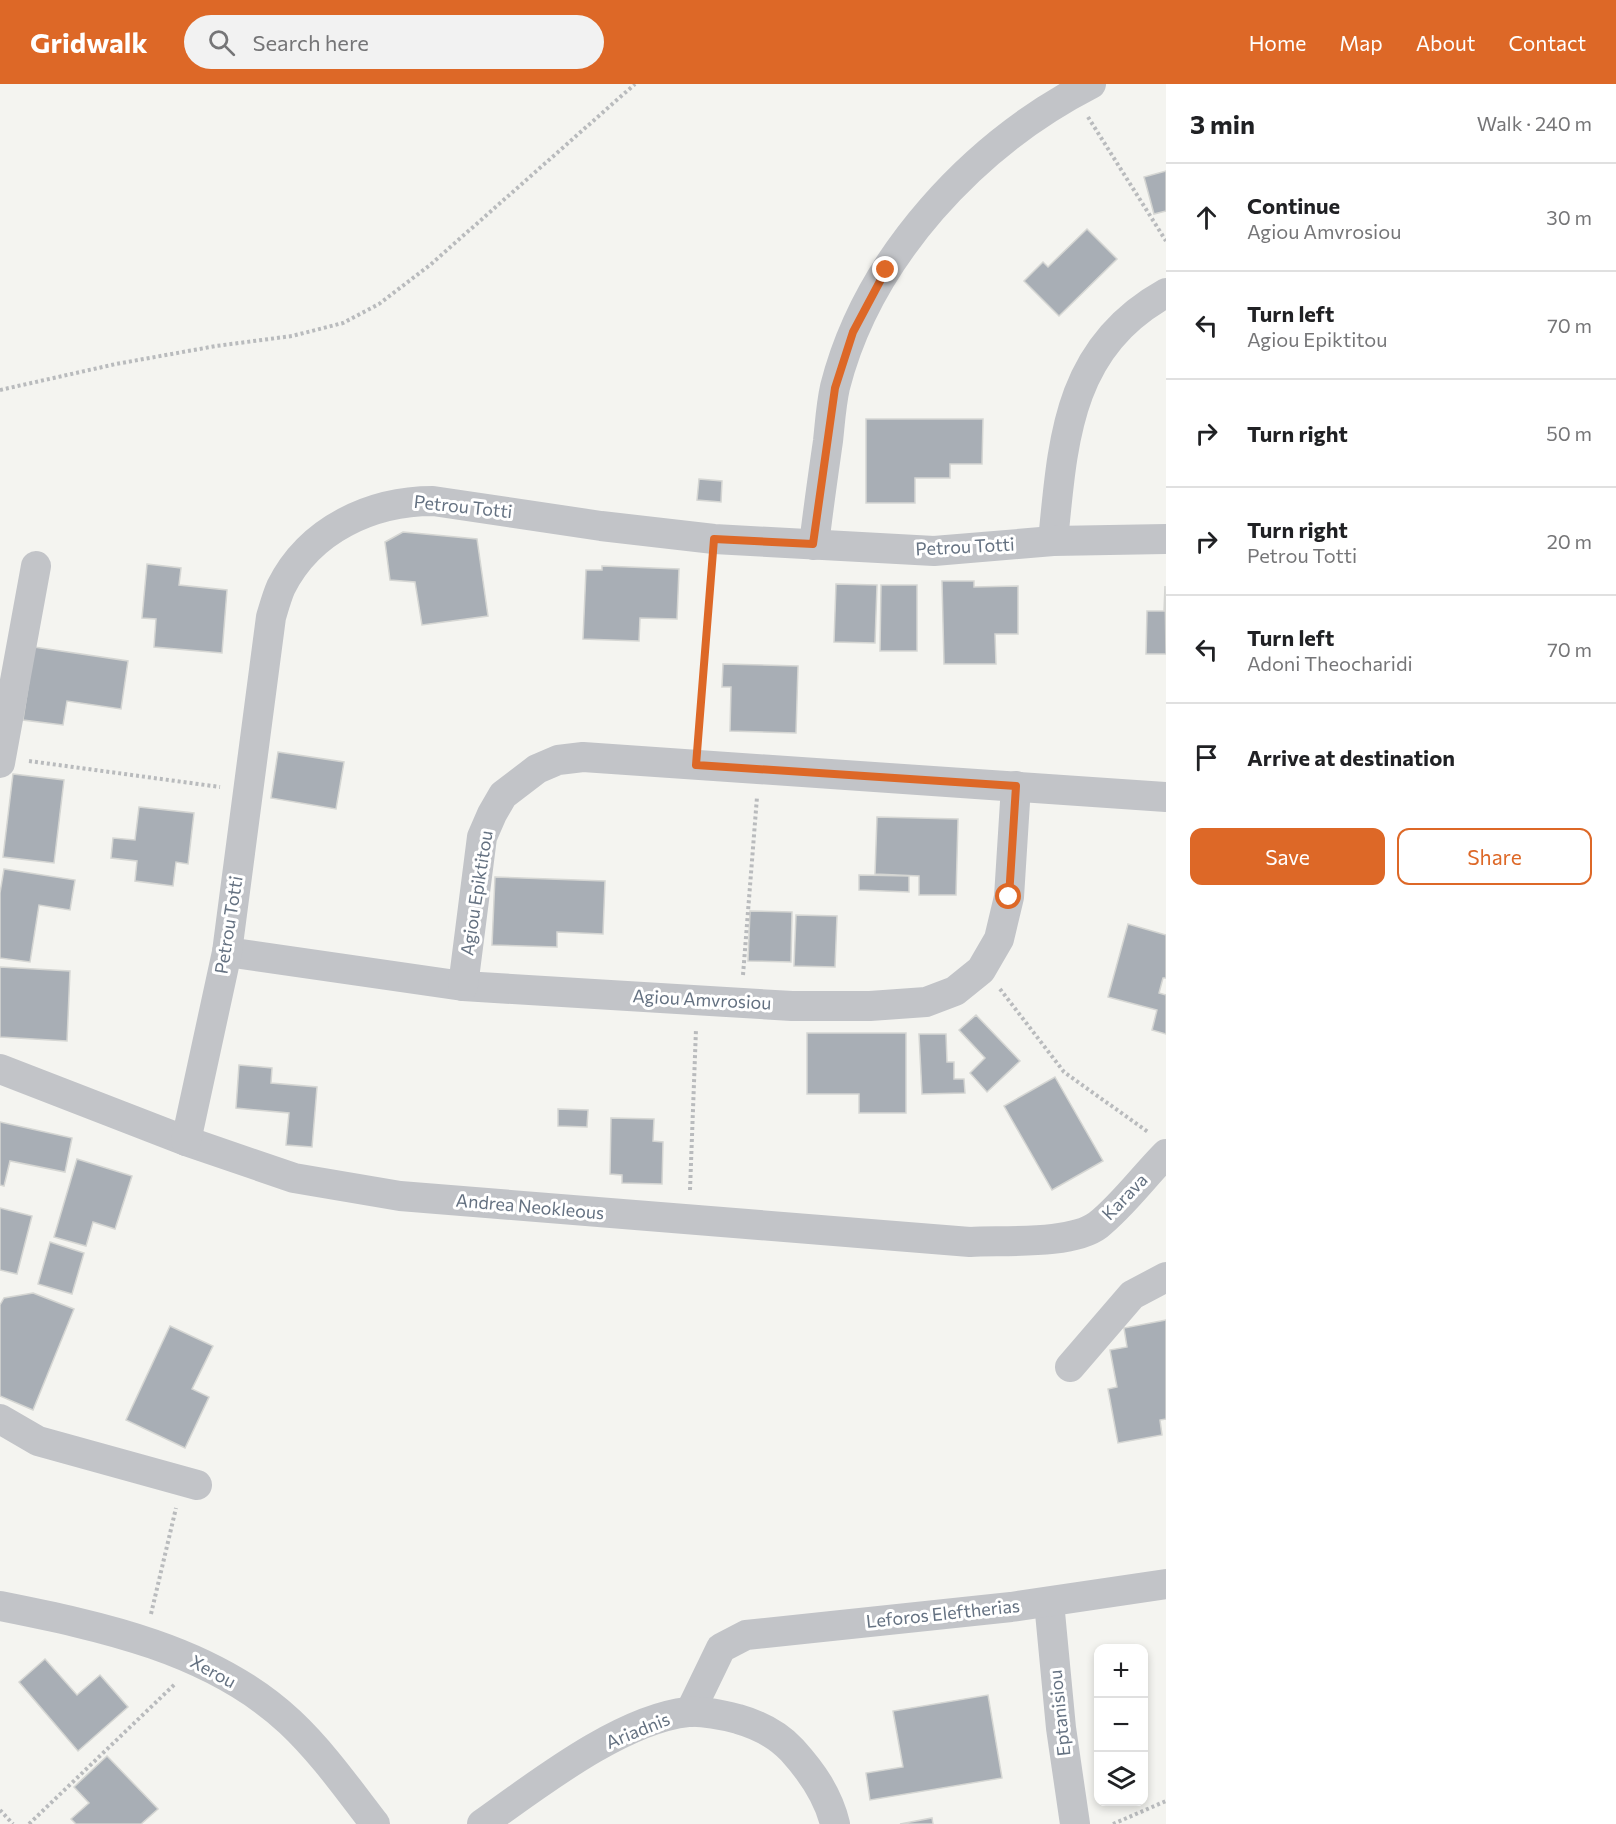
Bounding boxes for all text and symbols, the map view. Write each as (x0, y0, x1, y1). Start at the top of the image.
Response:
search box (184, 15, 604, 69)
text: Gridwalk (30, 25, 148, 59)
icon: search (205, 26, 238, 59)
text: Search here (253, 29, 369, 56)
text: Home (1249, 30, 1306, 55)
text: Map (1339, 30, 1383, 55)
text: About (1416, 30, 1475, 55)
text: Contact (1508, 30, 1586, 55)
text: 3 min (1190, 108, 1255, 139)
text: Walk · 240 m (1477, 111, 1592, 135)
text: Continue (1247, 192, 1340, 219)
icon: ahead (1190, 201, 1223, 234)
text: 30 m (1546, 205, 1592, 229)
text: Agiou Amvrosiou (1247, 219, 1401, 243)
route end (872, 256, 898, 282)
text: Turn left (1247, 300, 1334, 327)
icon: left (1190, 309, 1223, 342)
text: 70 m (1547, 313, 1592, 337)
text: Agiou Epiktitou (1247, 327, 1387, 351)
icon: right (1190, 417, 1223, 450)
text: Turn right (1247, 420, 1348, 447)
text: 50 m (1546, 421, 1592, 445)
street label: Petrou Totti (413, 490, 513, 522)
text: Turn right (1247, 516, 1348, 543)
icon: right (1190, 525, 1223, 558)
text: 20 m (1547, 529, 1592, 553)
street label: Petrou Totti (915, 532, 1015, 560)
text: Petrou Totti (1247, 543, 1357, 567)
text: Turn left (1247, 624, 1334, 651)
icon: left (1190, 633, 1223, 666)
text: 70 m (1547, 637, 1592, 661)
text: Adoni Theocharidi (1247, 651, 1413, 675)
icon: arrive (1190, 741, 1223, 774)
text: Arrive at destination (1247, 744, 1455, 771)
button: Save (1190, 828, 1385, 885)
button: Share (1397, 828, 1592, 885)
street label: Agiou Epiktitou (455, 829, 497, 957)
street label: Petrou Totti (209, 874, 247, 975)
route start (995, 883, 1021, 909)
street label: Agiou Amvrosiou (632, 984, 772, 1014)
street label: Karava (1097, 1168, 1152, 1224)
street label: Andrea Neokleous (455, 1189, 605, 1223)
street label: Leforos Eleftherias (865, 1594, 1021, 1632)
map controls (1094, 1644, 1148, 1806)
button: + (1094, 1644, 1148, 1698)
street label: Xerou (187, 1650, 240, 1692)
street label: Eptanisiou (1044, 1669, 1074, 1757)
button: − (1094, 1698, 1148, 1752)
street label: Ariadnis (602, 1707, 673, 1753)
button: layers (1094, 1752, 1148, 1806)

